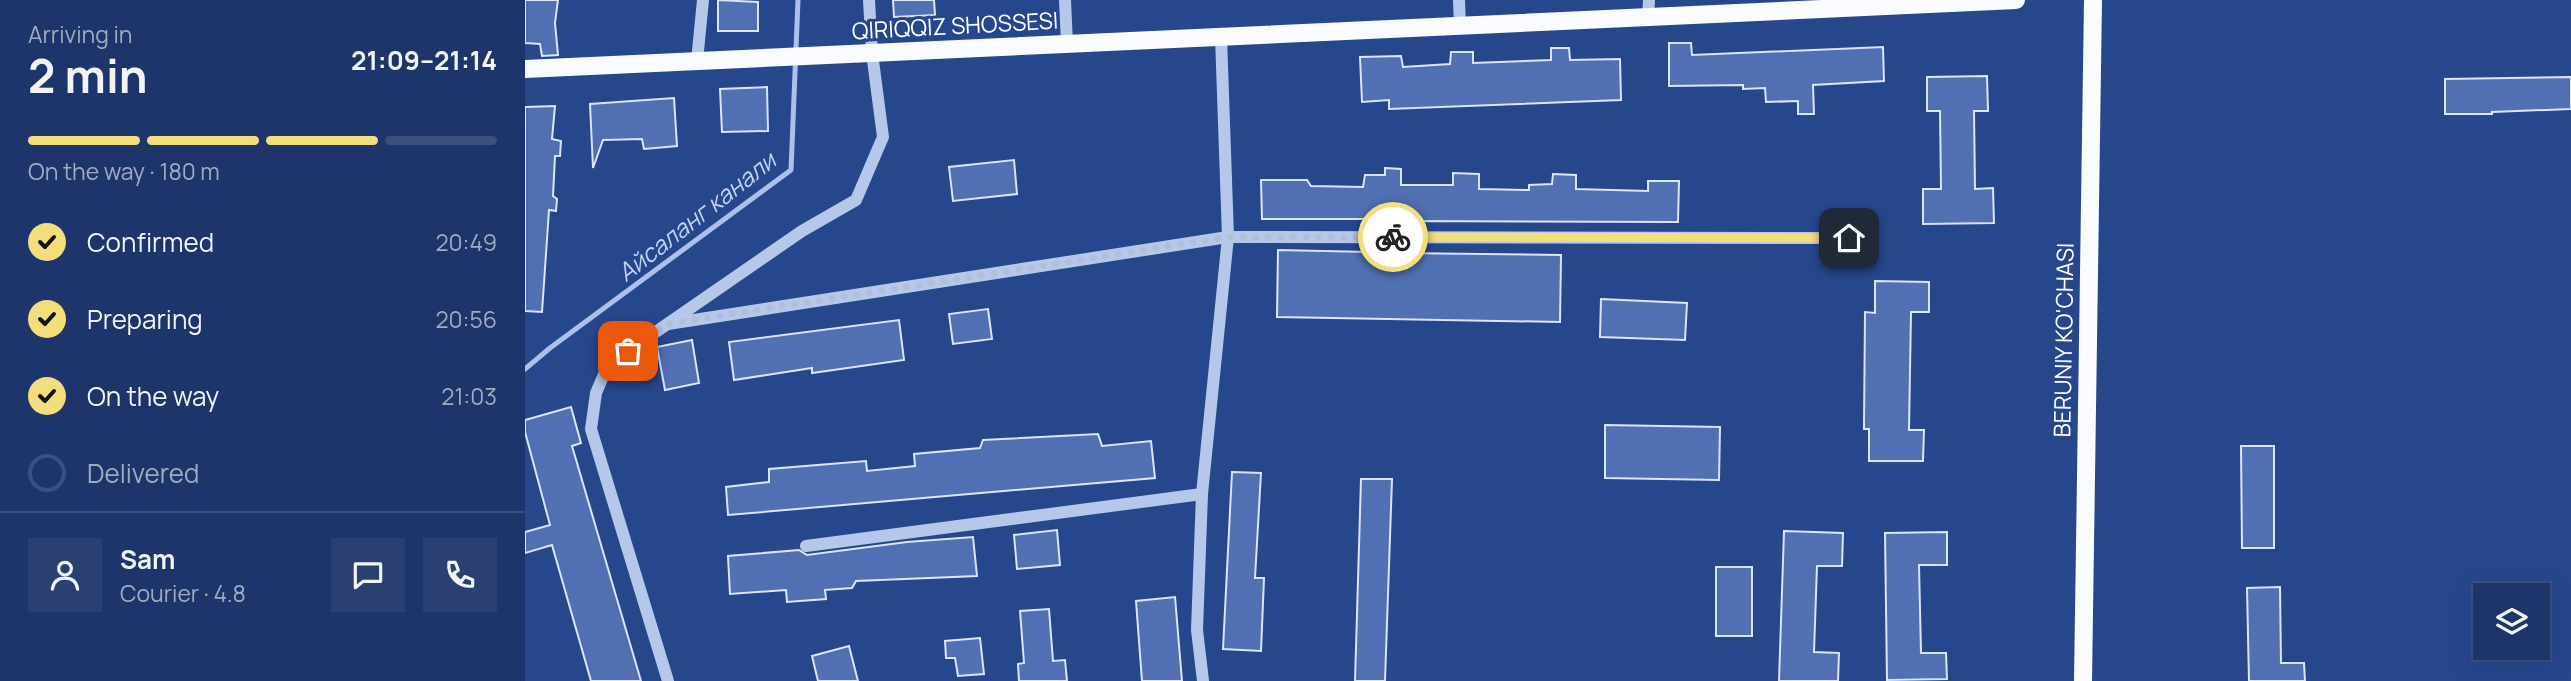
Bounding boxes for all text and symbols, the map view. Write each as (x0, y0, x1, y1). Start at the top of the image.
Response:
street label: QIRIQQIZ SHOSSESI (851, 4, 1059, 46)
text: Arriving in (28, 18, 133, 50)
text: 21:09–21:14 (351, 42, 497, 78)
text: 2 min (28, 44, 148, 107)
water label: Айсаланг канали (610, 142, 784, 288)
text: On the way · 180 m (28, 155, 220, 187)
courier (1358, 202, 1428, 272)
pin (1819, 208, 1879, 268)
icon: bike (1374, 218, 1412, 256)
icon: home (1830, 219, 1868, 257)
icon: check (28, 223, 66, 261)
text: Confirmed (87, 224, 214, 260)
text: 20:49 (435, 226, 497, 258)
street label: BERUNIY KO'CHASI (2045, 242, 2081, 438)
icon: check (28, 300, 66, 338)
text: Preparing (87, 301, 203, 337)
text: 20:56 (435, 303, 497, 335)
pin (598, 321, 658, 381)
icon: bag (609, 332, 647, 370)
icon: check (28, 377, 66, 415)
text: On the way (87, 378, 219, 414)
text: 21:03 (441, 380, 497, 412)
text: Delivered (87, 455, 199, 491)
button: person (28, 538, 102, 612)
button: chat (331, 538, 405, 612)
button: phone (423, 538, 497, 612)
text: Sam (120, 541, 175, 577)
text: Courier · 4.8 (120, 577, 246, 609)
map controls (2473, 583, 2550, 660)
button: layers (2473, 583, 2550, 660)

